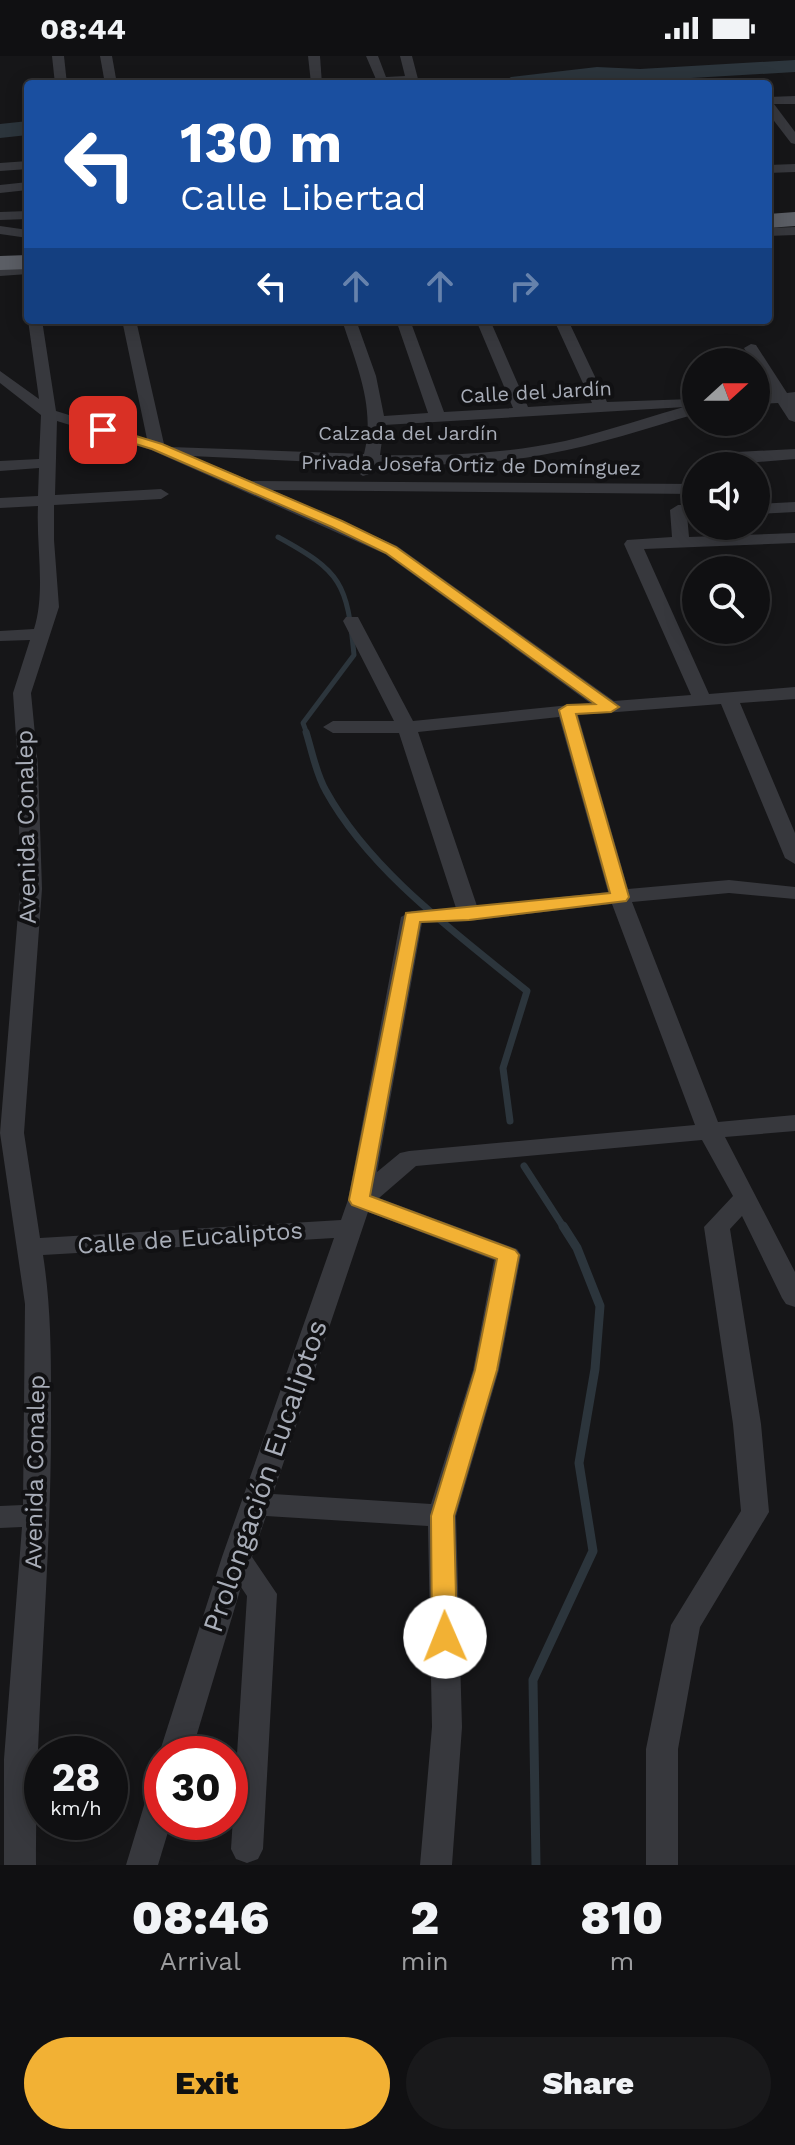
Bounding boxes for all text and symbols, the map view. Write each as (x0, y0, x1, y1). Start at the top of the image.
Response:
text: 08:44 (40, 11, 126, 46)
text: 130 m (180, 110, 342, 176)
icon: left (48, 112, 152, 216)
text: Calle Libertad (180, 177, 426, 219)
icon: left (250, 264, 294, 308)
icon: ahead (334, 264, 378, 308)
icon: ahead (418, 264, 462, 308)
icon: right (502, 264, 546, 308)
north arrow (682, 348, 770, 436)
map controls (682, 348, 770, 644)
street label: Calle del Jardín (460, 376, 612, 408)
pin (69, 396, 137, 464)
icon: arrive (81, 408, 125, 452)
street label: Calzada del Jardín (318, 421, 498, 445)
street label: Privada Josefa Ortiz de Domínguez (301, 450, 641, 480)
button: sound (682, 452, 770, 540)
button: search (682, 556, 770, 644)
street label: Avenida Conalep (10, 730, 42, 924)
street label: Calle de Eucaliptos (76, 1216, 304, 1260)
street label: Prolongación Eucaliptos (196, 1316, 334, 1636)
street label: Avenida Conalep (19, 1375, 51, 1569)
position arrow (403, 1595, 487, 1679)
speed limit sign: 30 (144, 1736, 248, 1840)
text: 28 (52, 1754, 100, 1801)
text: km/h (50, 1796, 102, 1820)
text: 08:46 (132, 1889, 269, 1946)
text: 2 (410, 1889, 439, 1946)
text: 810 (580, 1889, 663, 1946)
text: Arrival (160, 1946, 241, 1976)
text: min (401, 1946, 449, 1976)
text: m (609, 1946, 634, 1976)
button: Exit (24, 2037, 390, 2129)
button: Share (406, 2037, 771, 2129)

